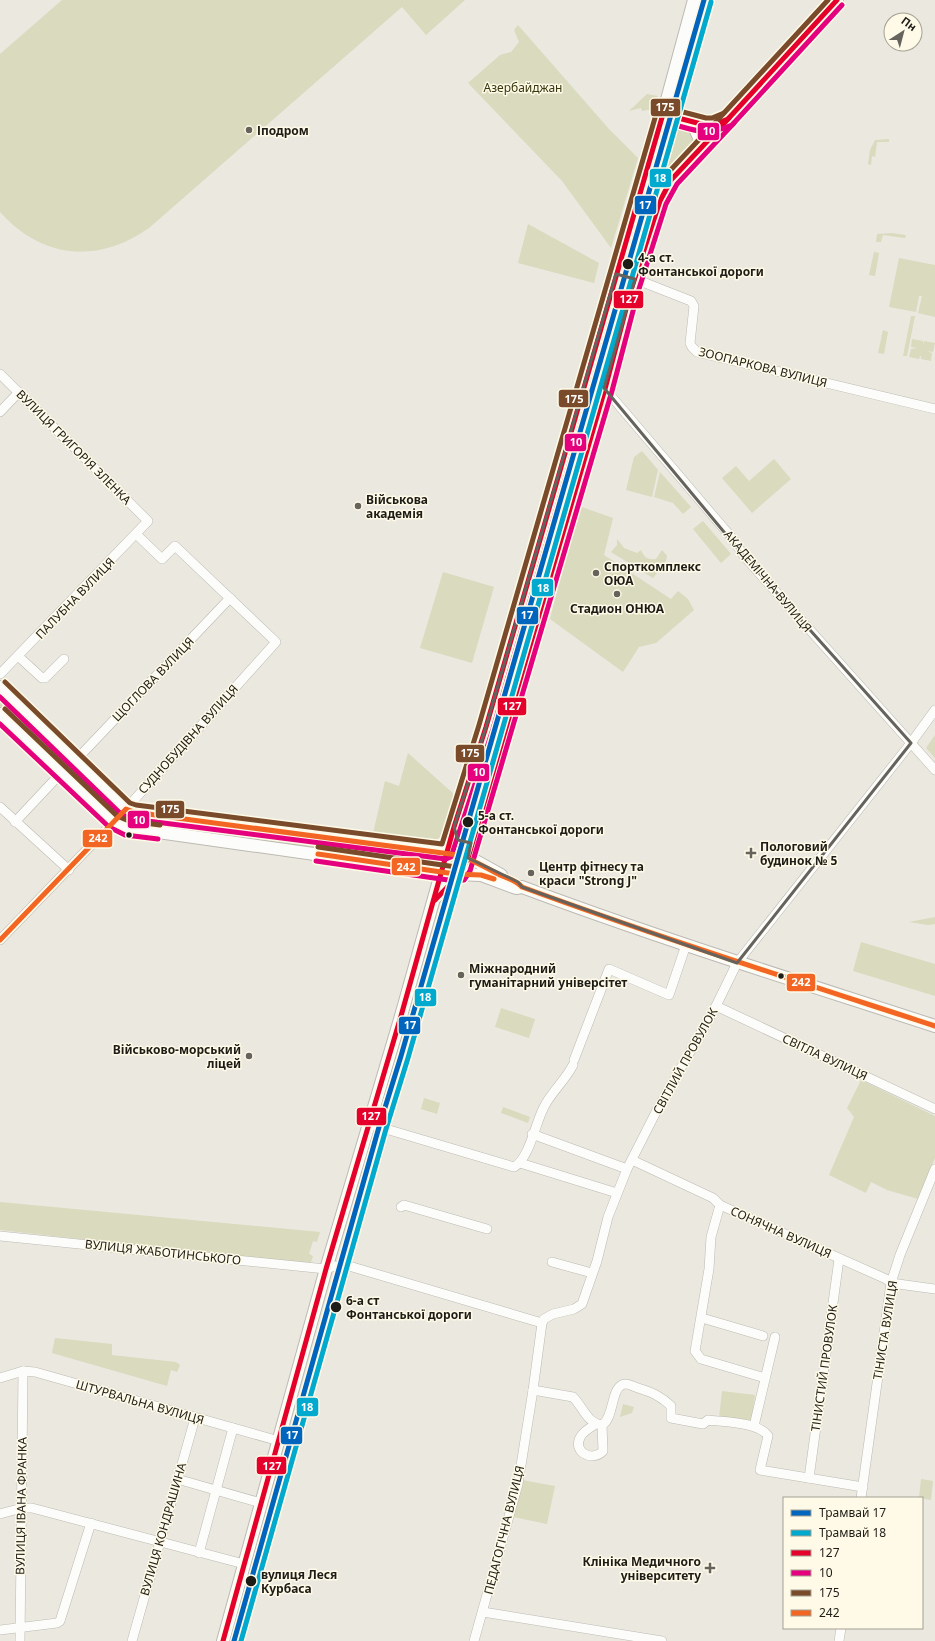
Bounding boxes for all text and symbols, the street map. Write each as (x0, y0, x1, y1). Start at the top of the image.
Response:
north arrow (883, 12, 923, 52)
text: Пн (898, 13, 920, 34)
park label: Азербайджан (484, 79, 562, 96)
line badge: 175 (650, 98, 681, 117)
text: 175 (656, 99, 674, 114)
place label: Іподром (257, 122, 309, 139)
line badge: 10 (697, 122, 720, 141)
text: 10 (703, 123, 715, 138)
marker: Іподром (244, 125, 254, 135)
line badge: 18 (649, 168, 672, 188)
text: 18 (654, 170, 666, 185)
line badge: 17 (634, 195, 657, 215)
text: 17 (639, 197, 651, 212)
place label: 4-а ст. Фонтанської дороги (638, 249, 764, 280)
marker: 4-а ст. Фонтанської дороги (621, 257, 635, 271)
line badge: 127 (613, 290, 644, 309)
text: 127 (620, 291, 638, 306)
street label: ЗООПАРКОВА ВУЛИЦЯ (697, 343, 829, 391)
street label: ВУЛИЦЯ ГРИГОРІЯ ЗЛЕНКА (13, 386, 135, 508)
line badge: 175 (558, 389, 589, 408)
text: 175 (565, 391, 583, 406)
line badge: 10 (564, 433, 587, 452)
text: 10 (570, 434, 582, 449)
place label: Військова академія (366, 491, 428, 522)
marker: Військова академія (353, 501, 363, 511)
street label: АКАДЕМІЧНА ВУЛИЦЯ (720, 526, 816, 636)
street label: ПАЛУБНА ВУЛИЦЯ (32, 553, 118, 643)
place label: Спорткомплекс ОЮА (604, 558, 701, 589)
marker: Спорткомплекс ОЮА (591, 568, 601, 578)
line badge: 18 (531, 578, 554, 597)
text: 18 (537, 580, 549, 595)
marker: Стадион ОНЮА (612, 589, 622, 599)
place label: Стадион ОНЮА (570, 600, 665, 617)
line badge: 17 (516, 606, 539, 625)
text: 17 (521, 607, 533, 622)
street label: ЩОГЛОВА ВУЛИЦЯ (108, 633, 198, 725)
street label: СУДНОБУДІВНА ВУЛИЦЯ (134, 681, 242, 797)
line badge: 127 (497, 697, 527, 716)
text: 127 (503, 698, 521, 713)
line badge: 175 (455, 744, 485, 763)
text: 175 (461, 745, 479, 760)
line badge: 10 (467, 763, 490, 782)
text: 10 (473, 764, 485, 779)
line badge: 175 (155, 800, 185, 819)
text: 175 (161, 801, 179, 816)
place label: 5-а ст. Фонтанської дороги (478, 807, 604, 838)
line badge: 10 (127, 810, 150, 829)
text: 10 (133, 812, 145, 827)
marker: 5-а ст. Фонтанської дороги (461, 815, 475, 829)
line badge: 242 (82, 829, 113, 848)
text: 242 (89, 830, 107, 845)
unlabelled marker (124, 830, 134, 840)
place label: Пологовий будинок № 5 (760, 838, 837, 869)
marker: Пологовий будинок № 5 (745, 847, 757, 859)
line badge: 242 (391, 857, 421, 876)
place label: Центр фітнесу та краси "Strong J" (539, 858, 644, 889)
text: 242 (397, 859, 415, 874)
marker: Центр фітнесу та краси "Strong J" (526, 868, 536, 878)
place label: Міжнародний гуманітарний універсітет (469, 960, 627, 991)
marker: Міжнародний гуманітарний універсітет (456, 970, 466, 980)
unlabelled marker (776, 971, 786, 981)
line badge: 242 (786, 973, 816, 992)
text: 242 (792, 974, 810, 989)
line badge: 18 (414, 988, 437, 1007)
text: 18 (419, 989, 431, 1004)
street label: СВІТЛИЙ ПРОВУЛОК (649, 1004, 722, 1117)
line badge: 17 (398, 1016, 421, 1035)
text: 17 (404, 1017, 416, 1032)
street label: СВІТЛА ВУЛИЦЯ (779, 1030, 871, 1084)
place label: Військово-морський ліцей (113, 1041, 241, 1072)
marker: Військово-морський ліцей (244, 1051, 254, 1061)
line badge: 127 (356, 1107, 387, 1126)
text: 127 (362, 1108, 380, 1123)
street label: СОНЯЧНА ВУЛИЦЯ (728, 1202, 834, 1262)
street label: ВУЛИЦЯ ЖАБОТИНСЬКОГО (84, 1235, 242, 1269)
street label: ТІНИСТА ВУЛИЦЯ (869, 1279, 901, 1381)
place label: 6-а ст Фонтанської дороги (346, 1292, 472, 1323)
marker: 6-а ст Фонтанської дороги (329, 1300, 343, 1314)
street label: ТІНИСТИЙ ПРОВУЛОК (807, 1303, 841, 1433)
street label: ШТУРВАЛЬНА ВУЛИЦЯ (74, 1376, 206, 1428)
line badge: 18 (296, 1397, 319, 1417)
text: 18 (301, 1399, 313, 1414)
line badge: 17 (280, 1426, 303, 1445)
text: 17 (286, 1427, 298, 1442)
street label: ВУЛИЦЯ ІВАНА ФРАНКА (11, 1437, 31, 1575)
line badge: 127 (256, 1456, 287, 1475)
text: 127 (263, 1458, 281, 1473)
street label: ВУЛИЦЯ КОНДРАШИНА (136, 1460, 190, 1598)
street label: ПЕДАГОГІЧНА ВУЛИЦЯ (480, 1464, 528, 1596)
legend (783, 1497, 923, 1629)
text: Трамвай 17 (819, 1504, 886, 1521)
text: Трамвай 18 (819, 1524, 886, 1541)
text: 127 (819, 1544, 840, 1561)
place label: Клініка Медичного університету (583, 1553, 701, 1584)
marker: Клініка Медичного університету (704, 1562, 716, 1574)
text: 10 (819, 1564, 833, 1581)
place label: вулиця Леся Курбаса (261, 1566, 337, 1597)
marker: вулиця Леся Курбаса (244, 1574, 258, 1588)
text: 175 (819, 1584, 840, 1601)
text: 242 (819, 1604, 840, 1621)

